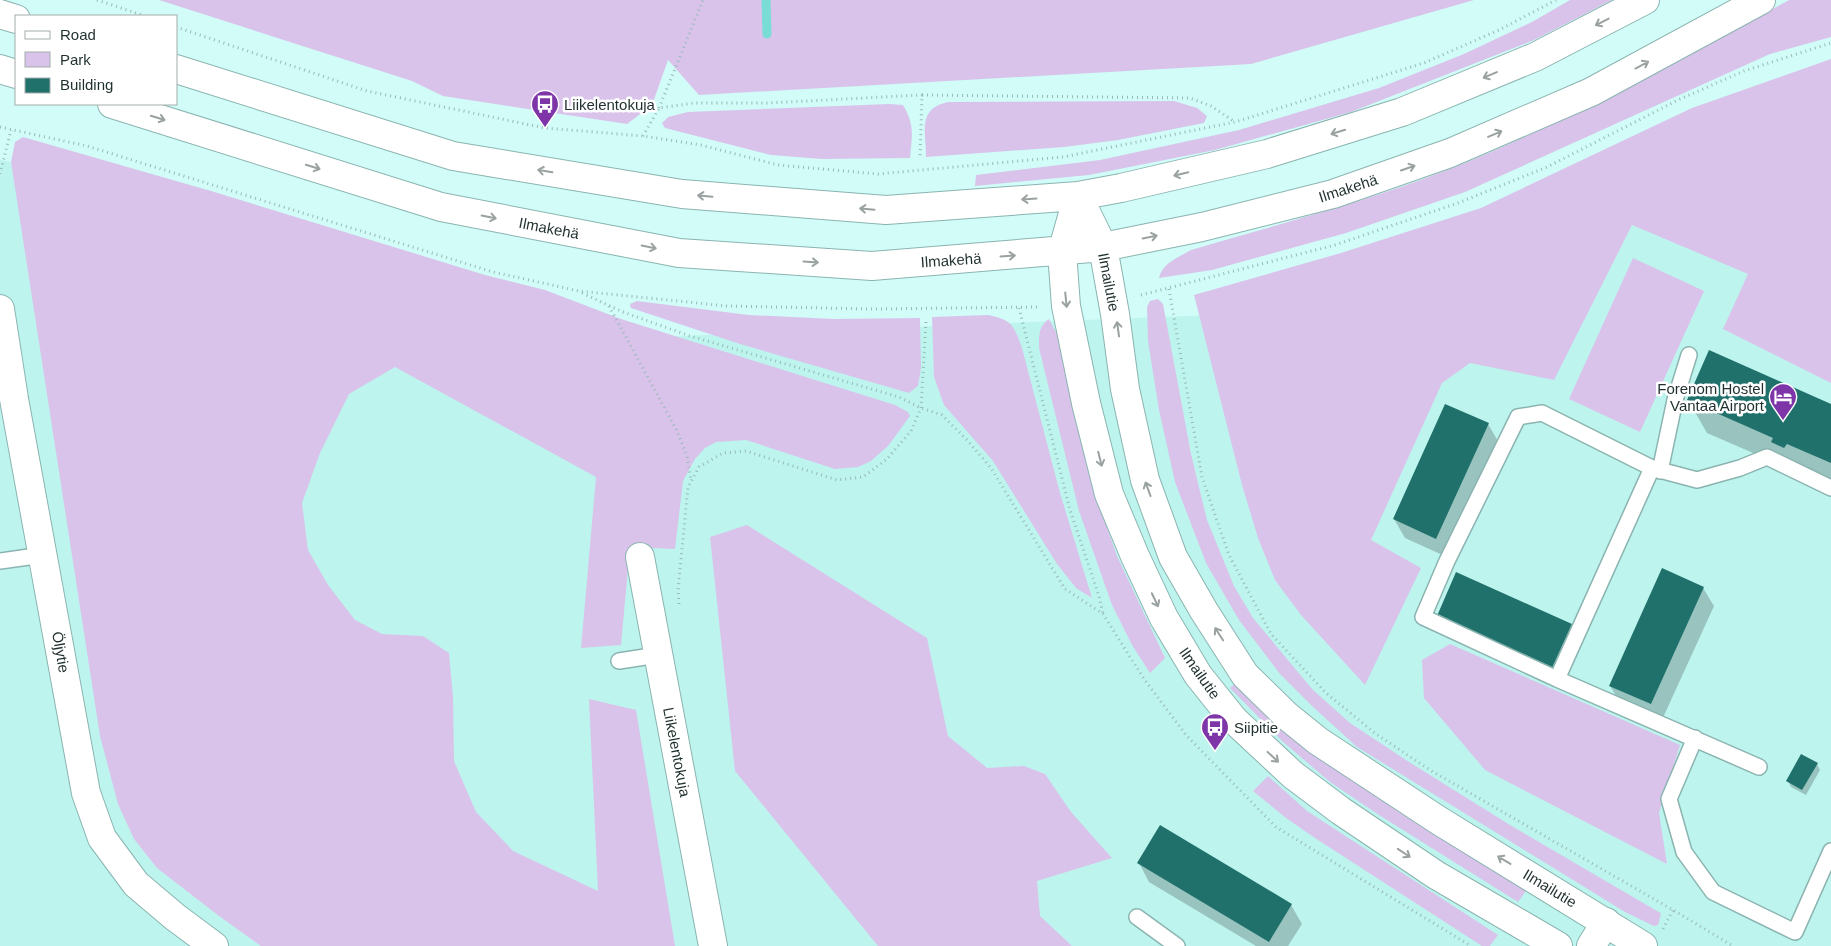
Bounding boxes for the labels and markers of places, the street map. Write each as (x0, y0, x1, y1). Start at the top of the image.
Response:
bus stop icon: Liikelentokuja (530, 89, 560, 128)
place label: Liikelentokuja (564, 96, 656, 113)
place label: Forenom Hostel Vantaa Airport (1657, 380, 1765, 414)
hotel icon: Forenom Hostel Vantaa Airport (1768, 382, 1798, 421)
bus stop icon: Siipitie (1200, 712, 1230, 751)
place label: Siipitie (1234, 719, 1278, 736)

